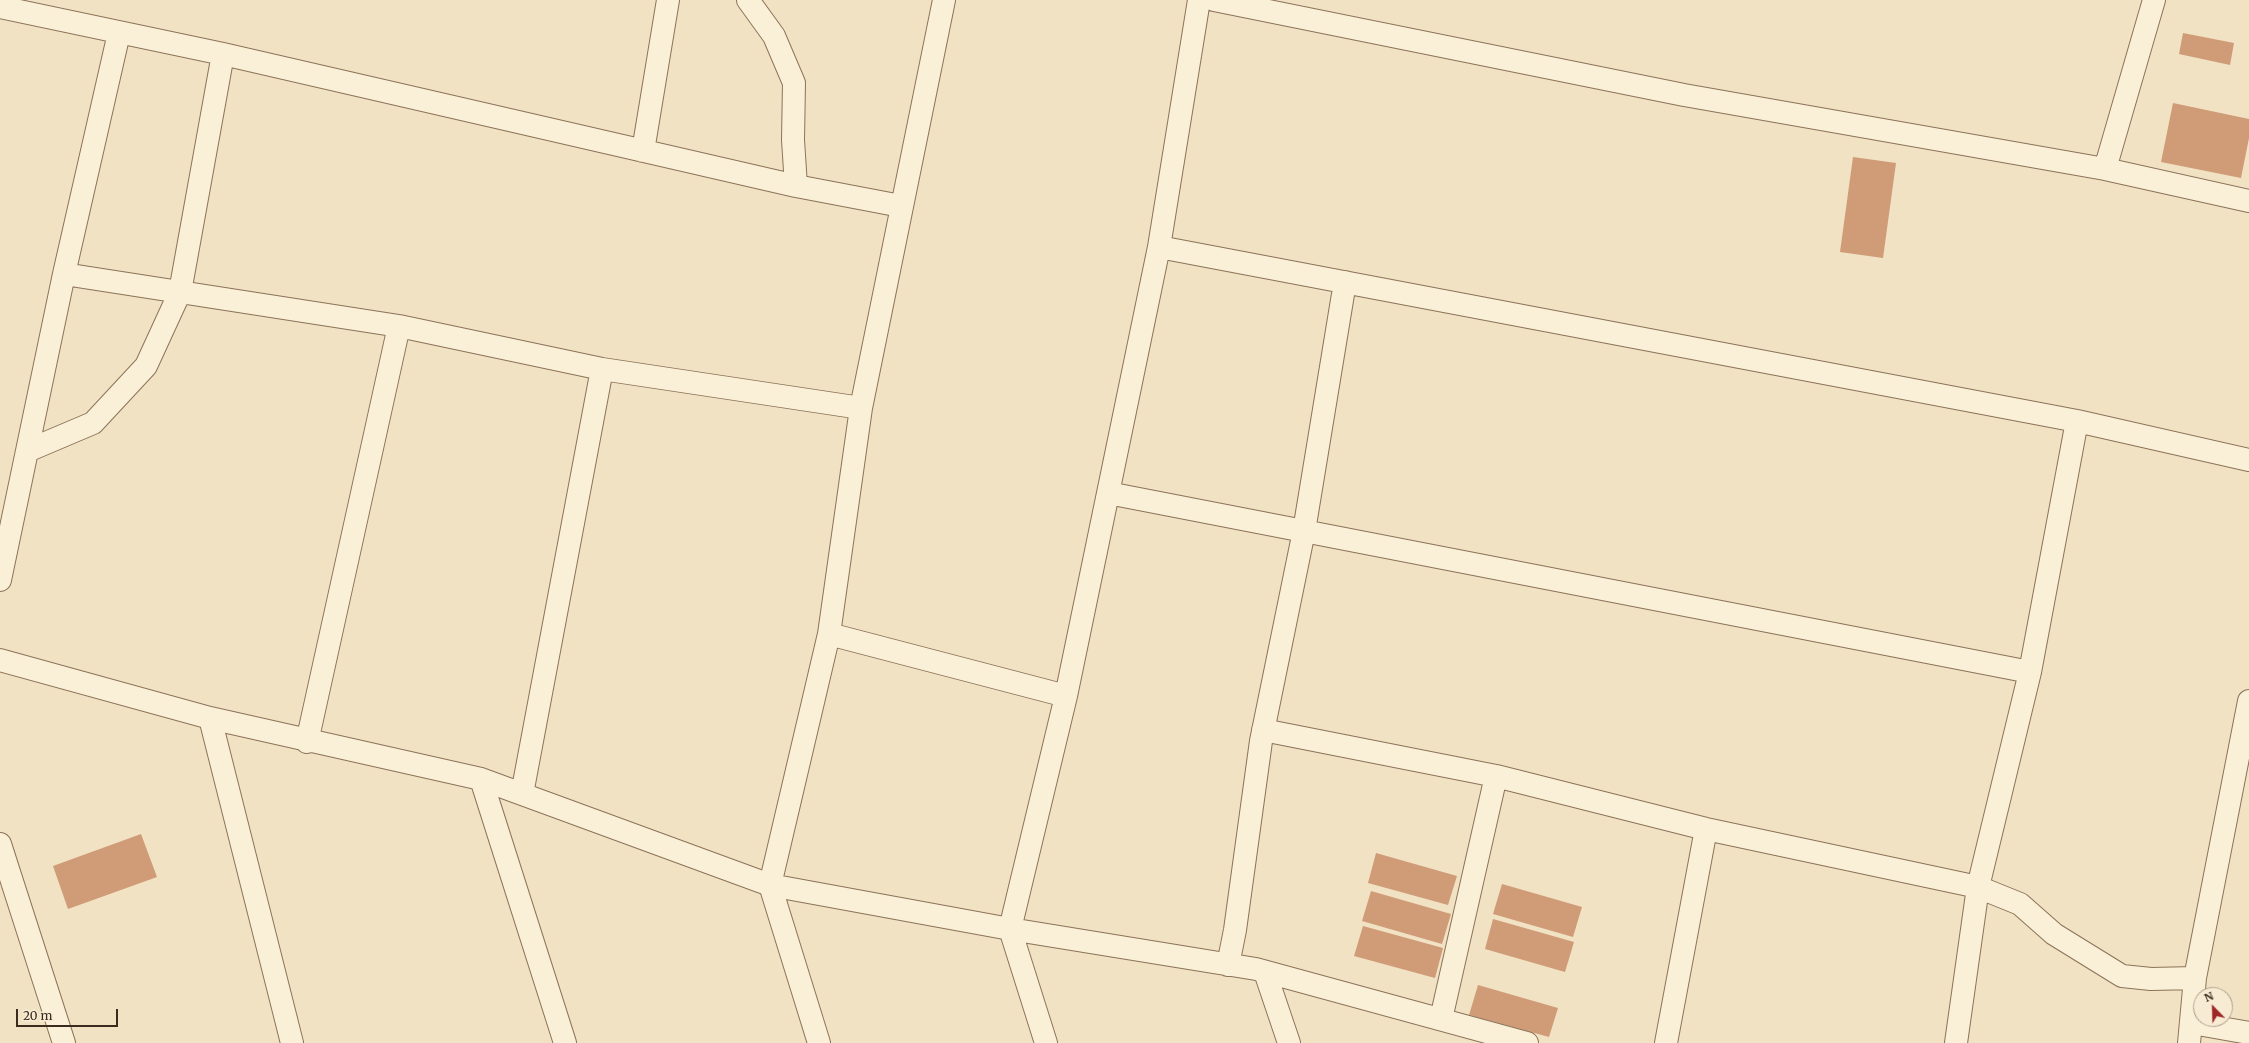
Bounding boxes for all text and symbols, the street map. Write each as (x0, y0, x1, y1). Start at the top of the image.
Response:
north arrow (2193, 987, 2233, 1027)
text: N (2202, 989, 2215, 1005)
scale bar (18, 1001, 120, 1027)
text: 20 m (23, 1008, 52, 1023)

